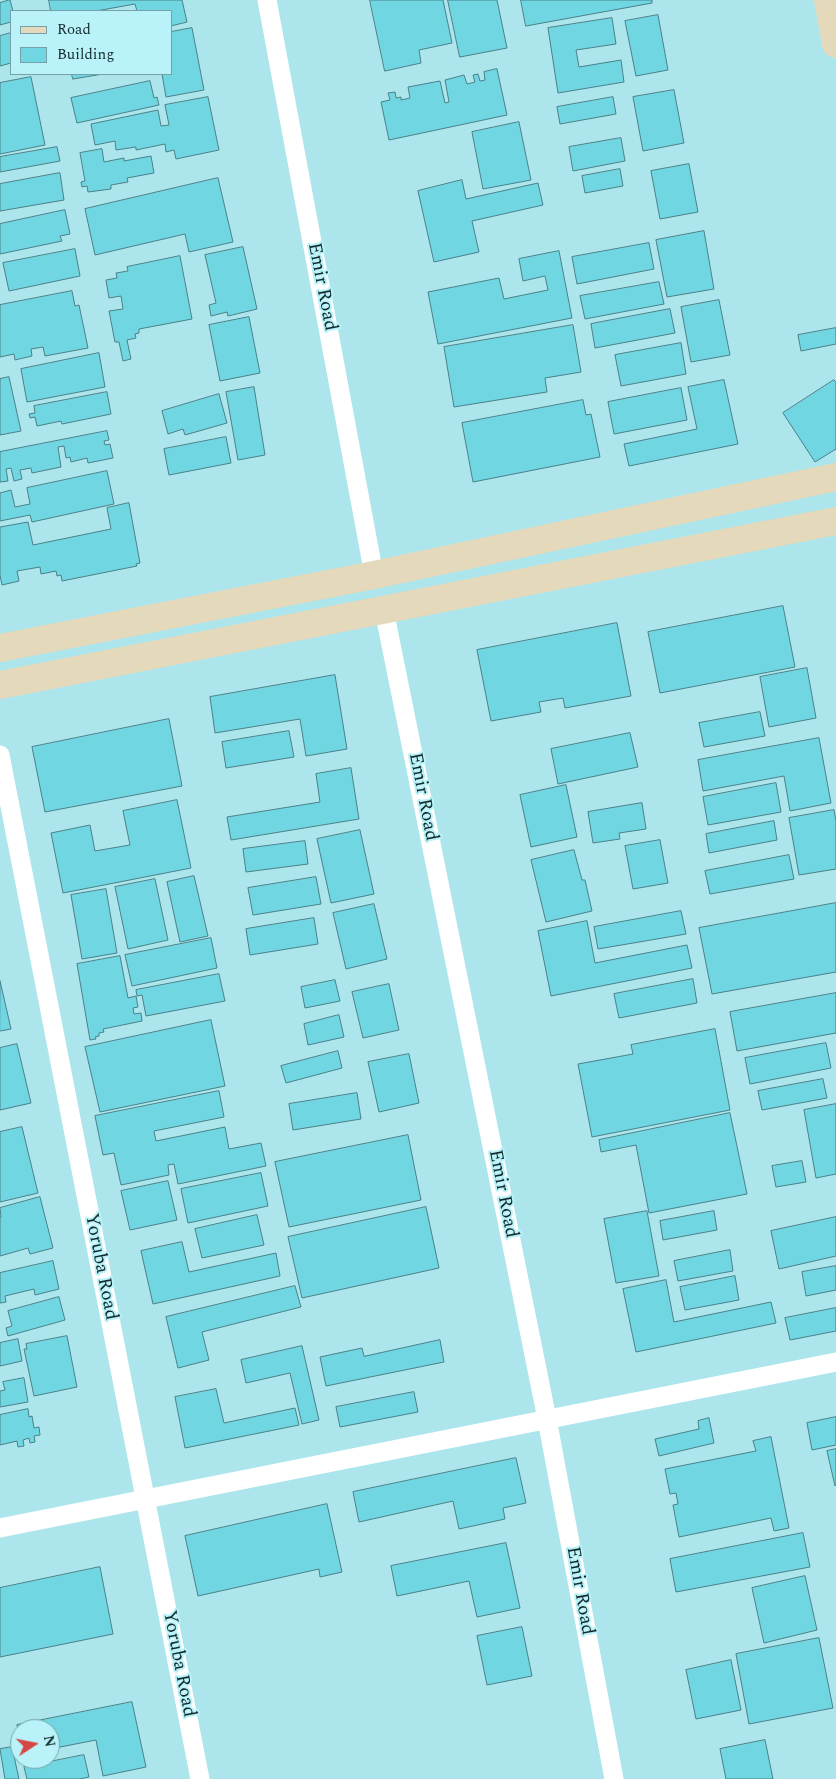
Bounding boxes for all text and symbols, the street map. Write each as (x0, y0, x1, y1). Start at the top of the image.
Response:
legend (10, 10, 172, 75)
text: Road (57, 18, 91, 41)
text: Building (57, 43, 114, 66)
street label: Emir Road (301, 241, 341, 333)
street label: Emir Road (402, 751, 442, 843)
street label: Emir Road (482, 1148, 522, 1240)
street label: Yoruba Road (78, 1212, 122, 1322)
street label: Emir Road (560, 1545, 598, 1637)
street label: Yoruba Road (156, 1609, 200, 1719)
north arrow (10, 1719, 60, 1769)
text: N (38, 1734, 61, 1749)

